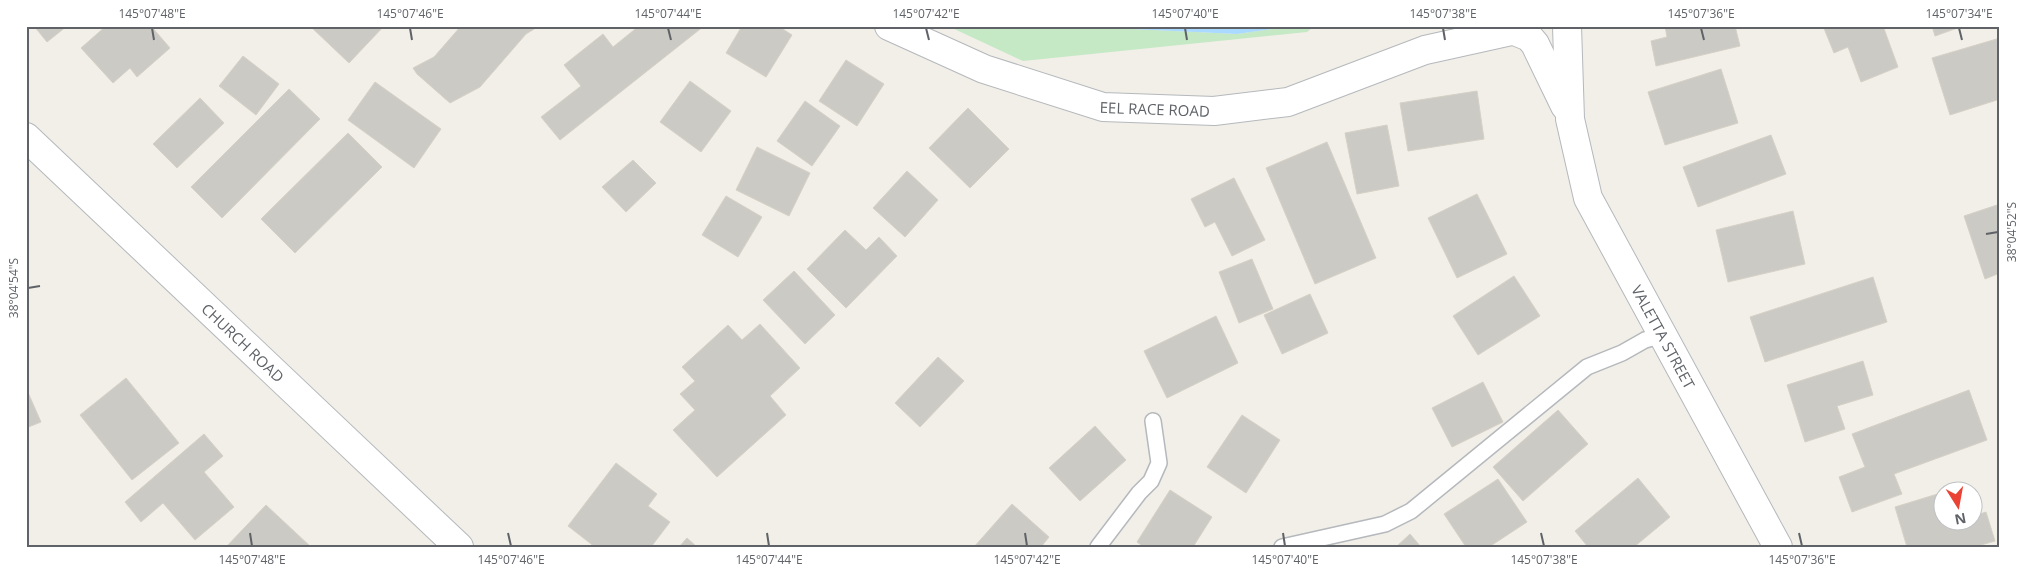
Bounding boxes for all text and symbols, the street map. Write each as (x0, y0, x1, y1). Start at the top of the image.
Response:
text: 145°07'48"E (118, 5, 186, 22)
text: 145°07'46"E (376, 5, 444, 22)
text: 145°07'44"E (634, 5, 702, 22)
text: 145°07'42"E (892, 5, 960, 22)
text: 145°07'40"E (1151, 5, 1219, 22)
text: 145°07'38"E (1409, 5, 1477, 22)
text: 145°07'36"E (1667, 5, 1735, 22)
text: 145°07'34"E (1925, 5, 1993, 22)
street label: EEL RACE ROAD (1099, 97, 1210, 121)
text: 38°04'52"S (2003, 202, 2020, 262)
text: 38°04'54"S (5, 258, 22, 318)
street label: VALETTA STREET (1627, 281, 1700, 393)
street label: CHURCH ROAD (198, 299, 289, 386)
north arrow (1934, 480, 1984, 530)
text: N (1953, 509, 1968, 530)
text: 145°07'48"E (218, 551, 286, 568)
text: 145°07'46"E (477, 551, 545, 568)
text: 145°07'44"E (735, 551, 803, 568)
text: 145°07'42"E (993, 551, 1061, 568)
text: 145°07'40"E (1251, 551, 1319, 568)
text: 145°07'38"E (1510, 551, 1578, 568)
text: 145°07'36"E (1768, 551, 1836, 568)

